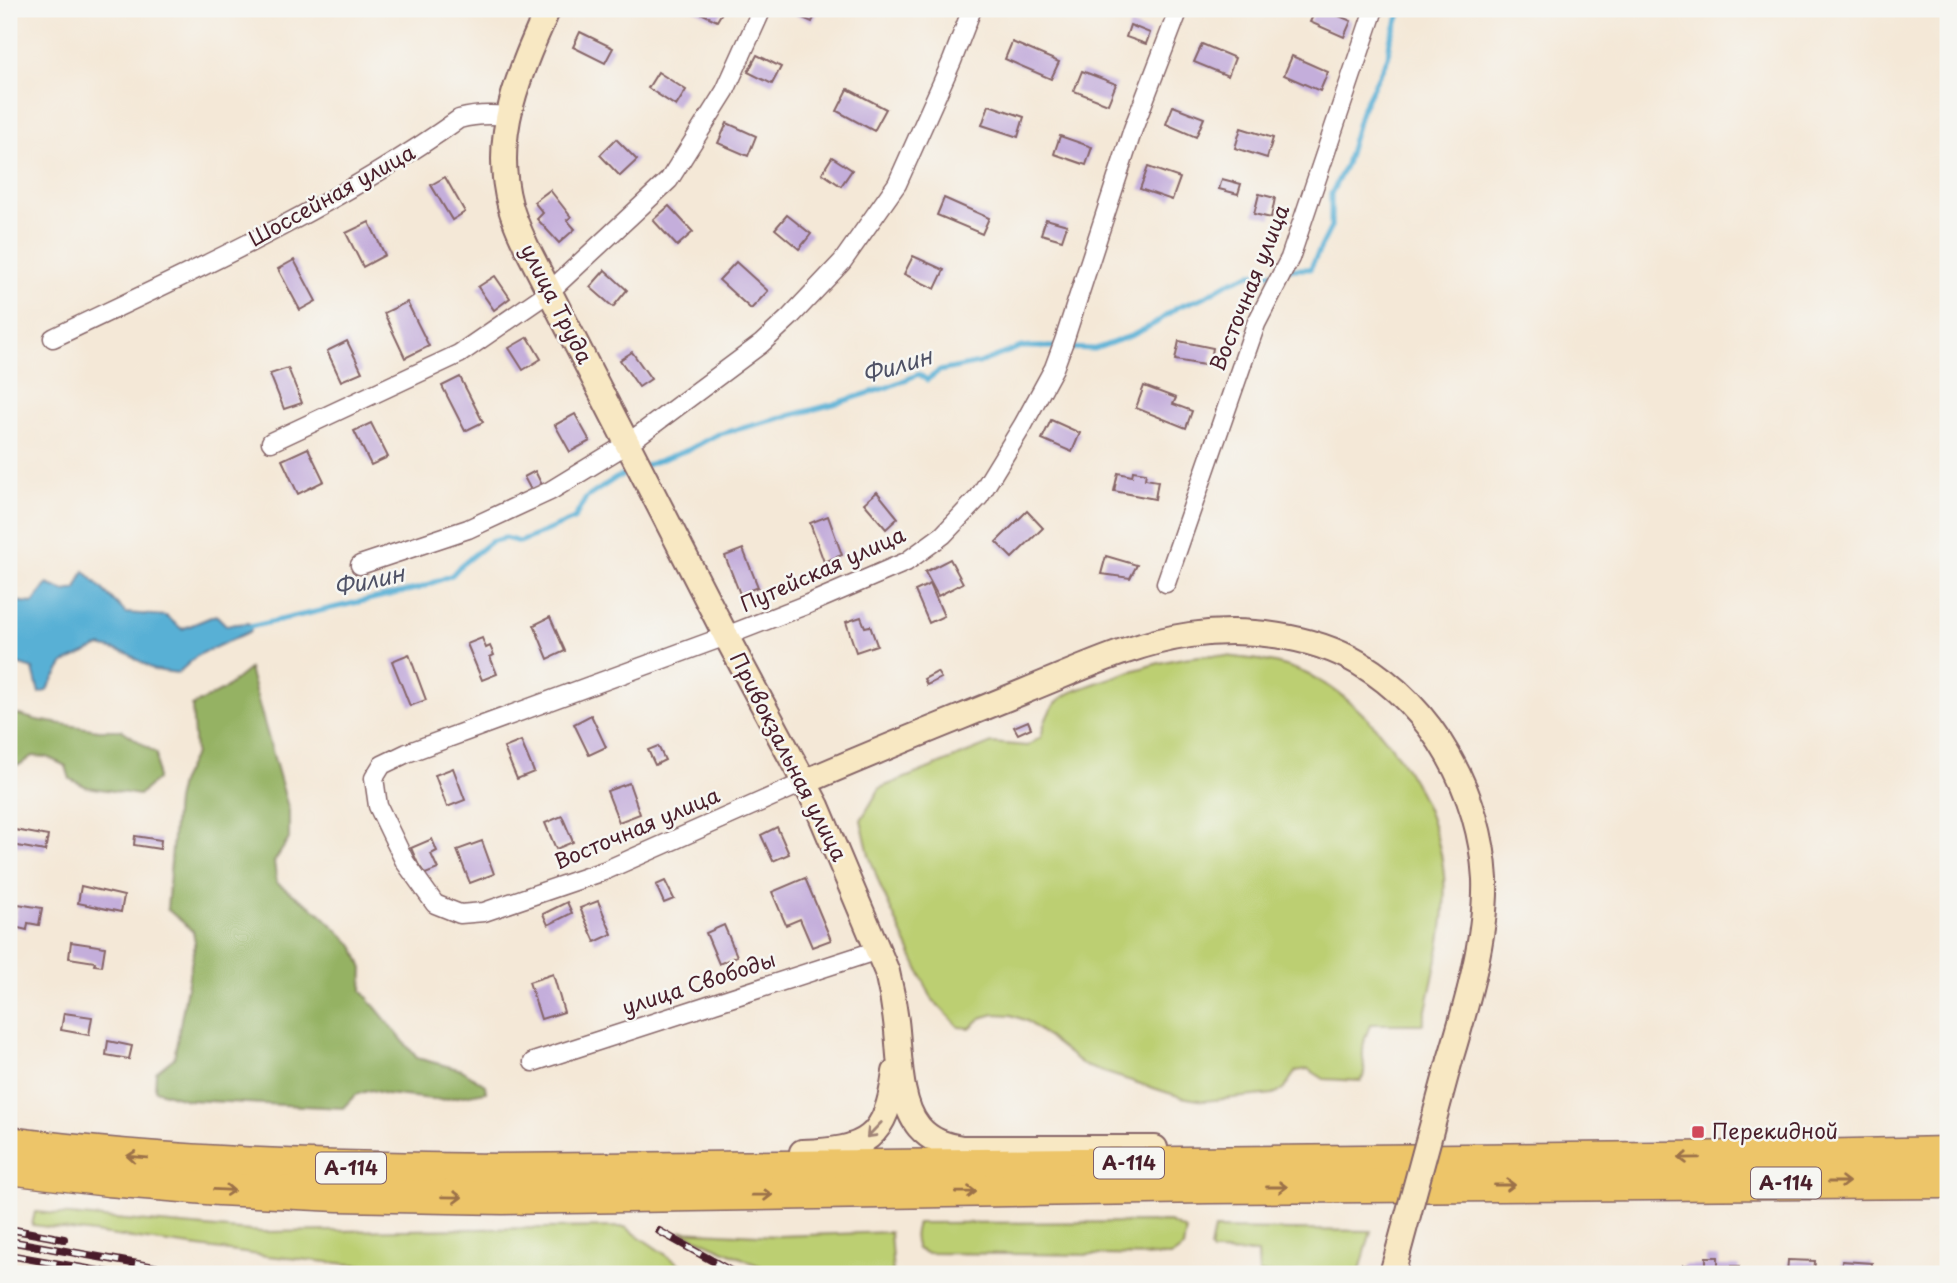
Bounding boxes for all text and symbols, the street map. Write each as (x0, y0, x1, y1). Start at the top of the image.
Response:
street label: Шоссейная улица (242, 135, 421, 253)
street label: Восточная улица (1200, 198, 1296, 375)
street label: улица Труда (514, 237, 602, 369)
water label: Филин (857, 337, 938, 392)
street label: Путейская улица (734, 517, 911, 619)
water label: Филин (330, 554, 409, 605)
street label: Привокзальная улица (723, 646, 857, 867)
street label: Восточная улица (548, 777, 725, 877)
street label: улица Свободы (617, 942, 779, 1022)
place label: Перекидной (1712, 1114, 1838, 1146)
one-way arrow (865, 1122, 882, 1139)
marker: Перекидной (1690, 1124, 1706, 1140)
road number: А-114 (1094, 1148, 1164, 1178)
one-way arrow (126, 1150, 149, 1163)
one-way arrow (1677, 1151, 1700, 1165)
road number: А-114 (316, 1152, 386, 1184)
road number: А-114 (1751, 1168, 1821, 1198)
one-way arrow (1827, 1176, 1850, 1189)
one-way arrow (1493, 1179, 1516, 1192)
one-way arrow (1265, 1180, 1288, 1194)
one-way arrow (213, 1183, 236, 1196)
one-way arrow (955, 1185, 978, 1199)
one-way arrow (750, 1188, 773, 1202)
one-way arrow (440, 1190, 463, 1204)

